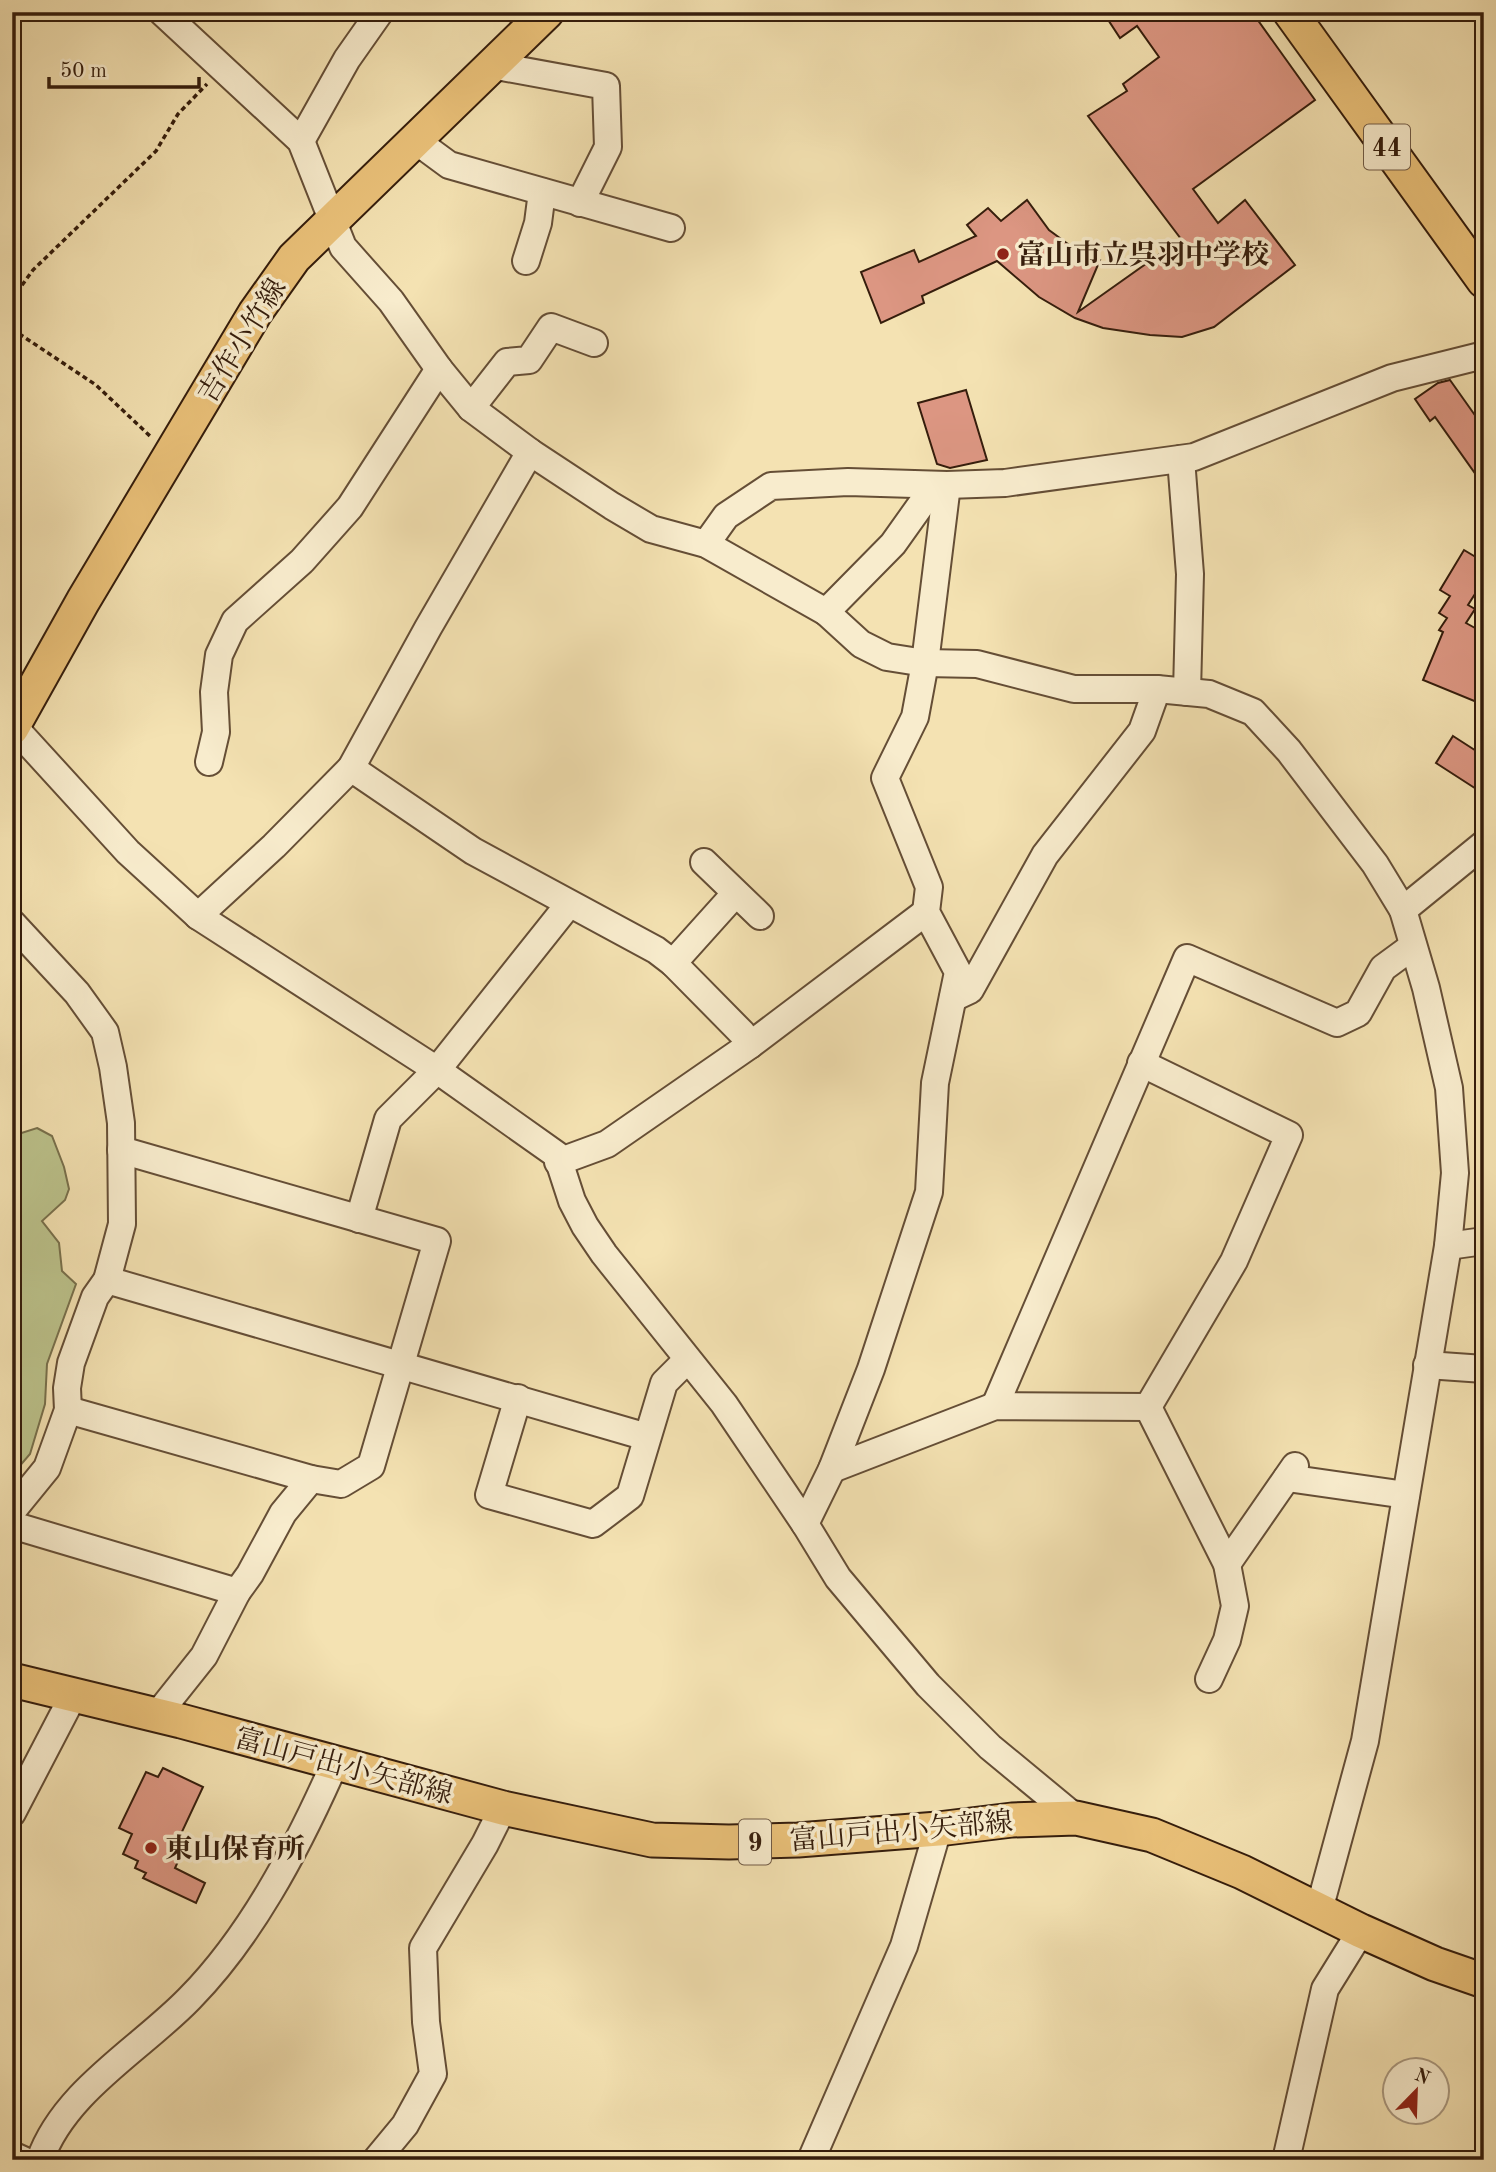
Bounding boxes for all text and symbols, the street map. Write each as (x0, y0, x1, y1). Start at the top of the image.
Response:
scale bar (49, 46, 200, 90)
text: 50 m (60, 61, 107, 82)
road number: 44 (1364, 124, 1410, 170)
place label: 富山市立呉羽中学校 (1017, 240, 1269, 271)
marker: 富山市立呉羽中学校 (995, 246, 1011, 262)
street label: 吉作小竹線 (192, 273, 293, 408)
street label: 富山戸出小矢部線 (231, 1722, 456, 1810)
street label: 富山戸出小矢部線 (788, 1806, 1014, 1857)
road number: 9 (739, 1820, 771, 1865)
place label: 東山保育所 (165, 1834, 305, 1865)
marker: 東山保育所 (143, 1840, 159, 1856)
north arrow (1380, 2056, 1450, 2126)
text: N (1411, 2066, 1432, 2089)

